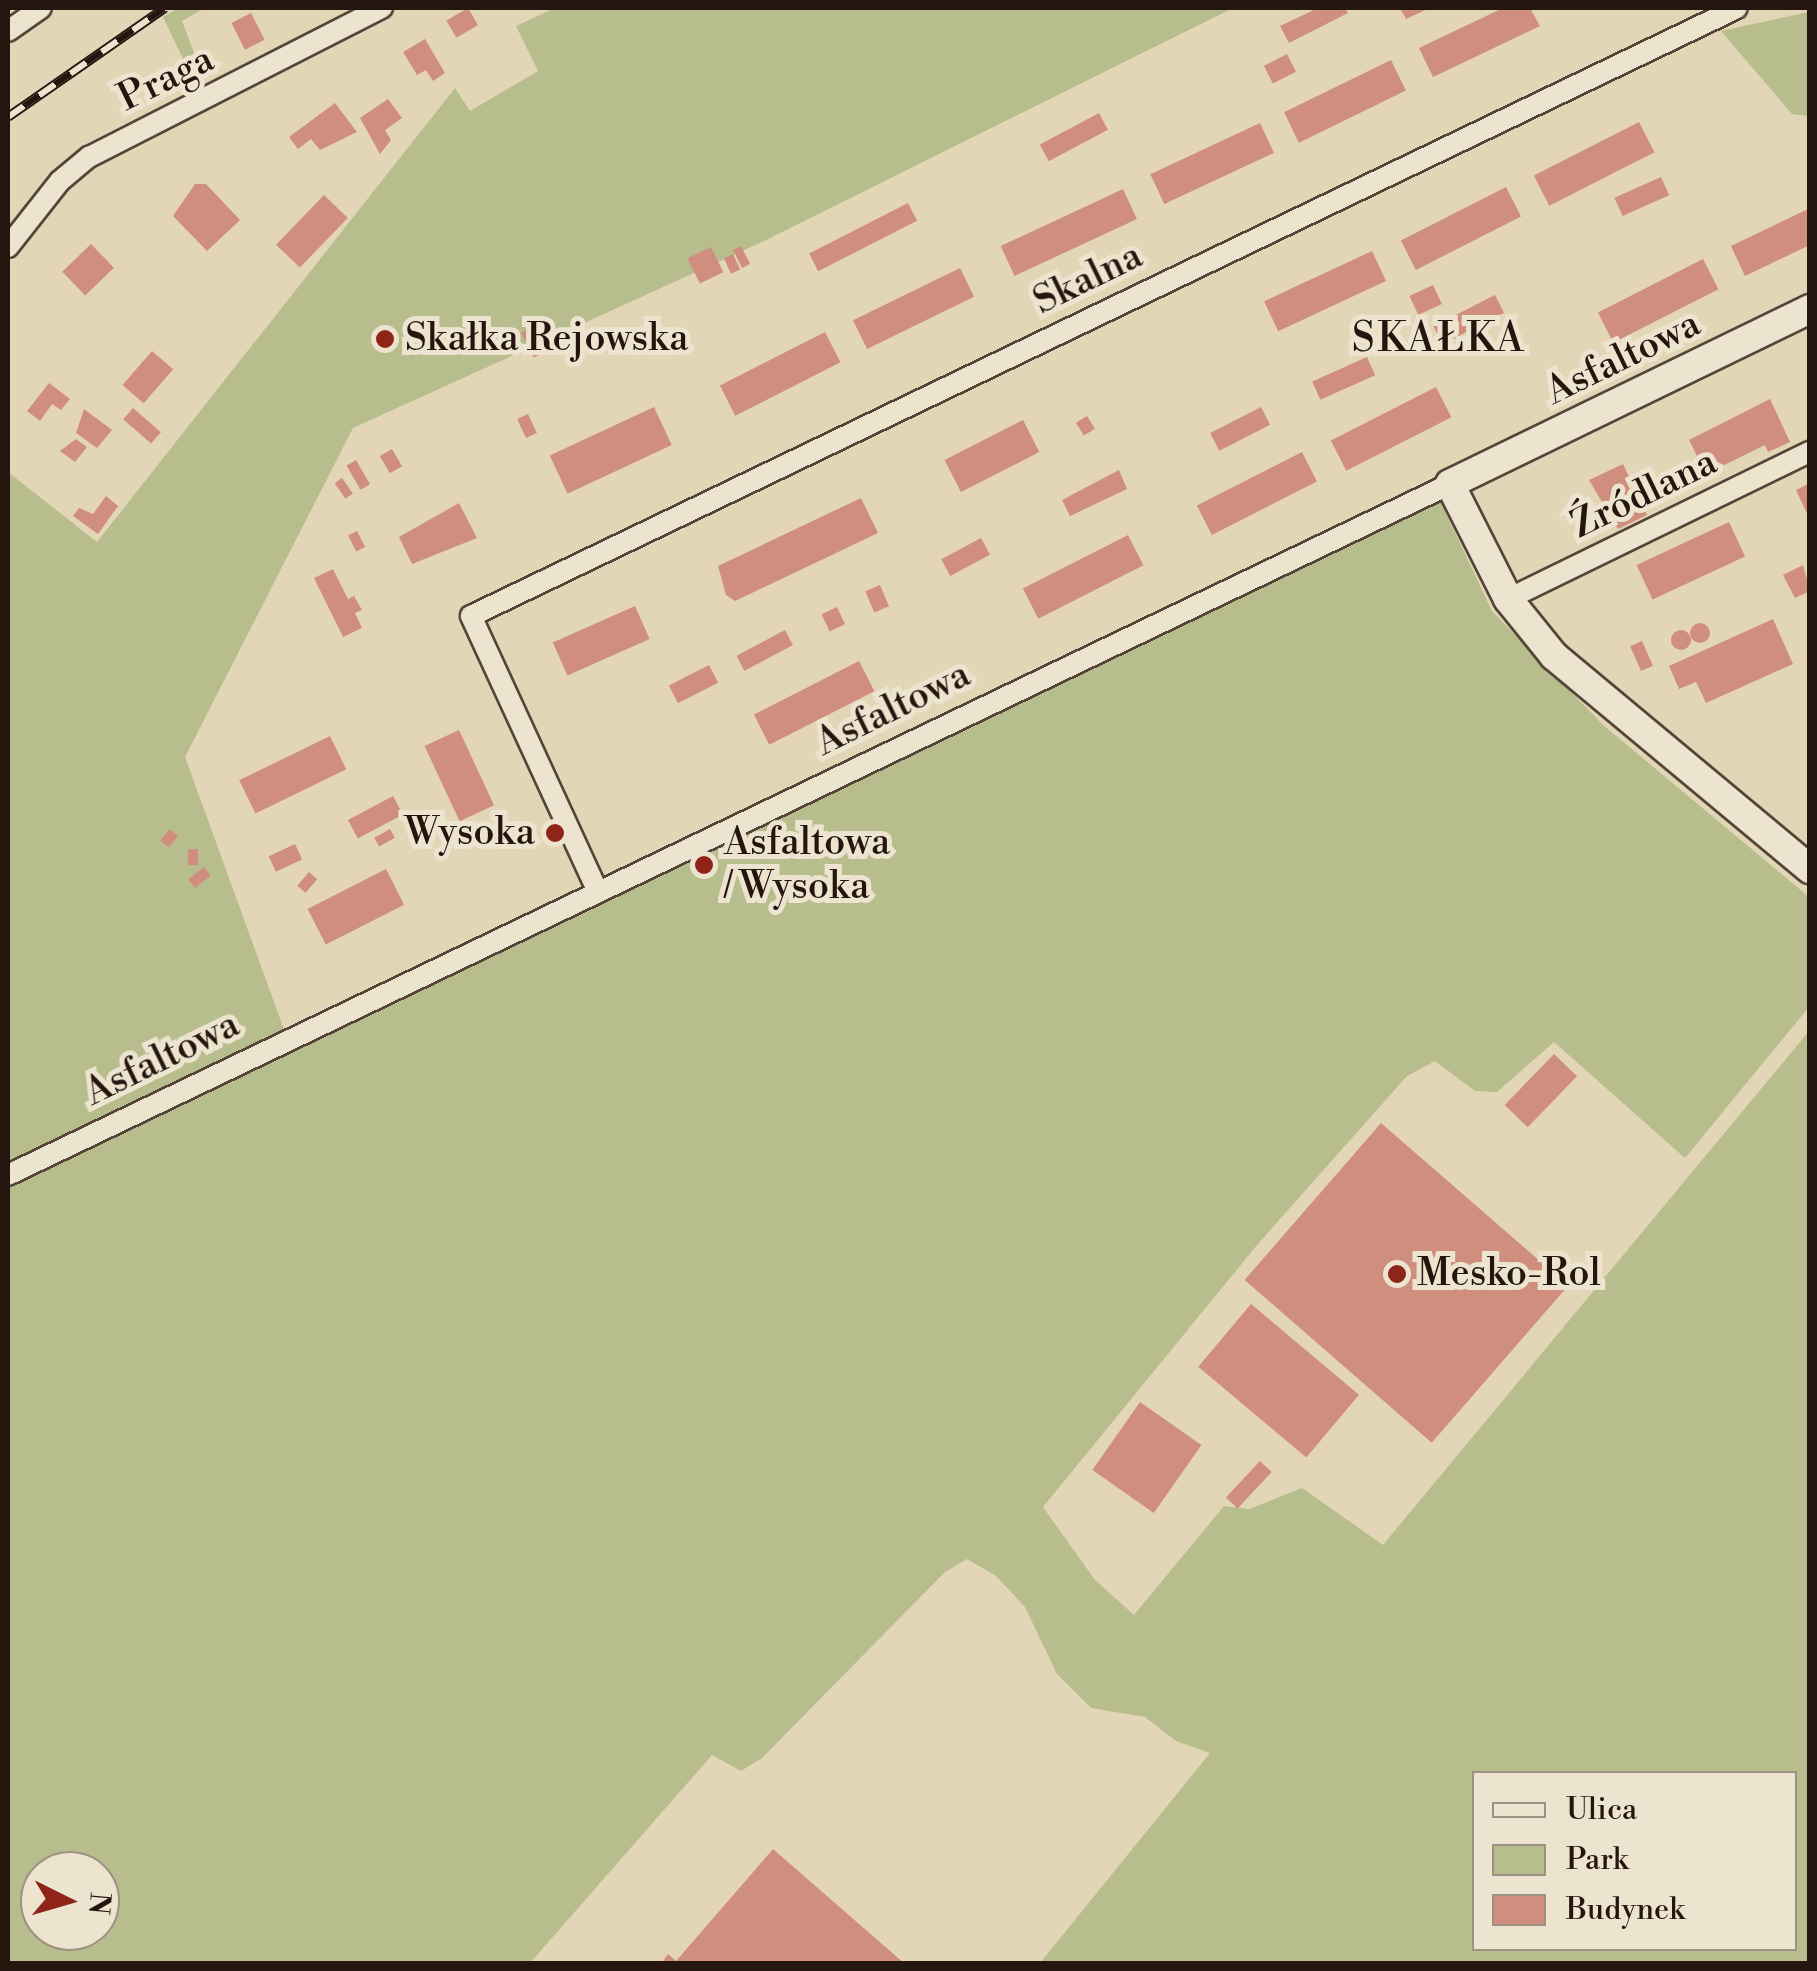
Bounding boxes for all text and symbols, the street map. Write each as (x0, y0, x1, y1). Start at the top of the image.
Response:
street label: Praga (111, 37, 221, 121)
street label: Skalna (1026, 233, 1150, 325)
street label: Asfaltowa (1538, 301, 1708, 415)
district label: SKAŁKA (1352, 315, 1526, 363)
place label: Skałka Rejowska (405, 316, 688, 362)
marker: Skałka Rejowska (374, 328, 396, 350)
street label: Źródlana (1564, 439, 1724, 549)
street label: Asfaltowa (808, 652, 978, 766)
place label: Wysoka (405, 810, 535, 856)
place label: Asfaltowa / Wysoka (724, 820, 890, 909)
marker: Wysoka (544, 822, 566, 844)
marker: Asfaltowa / Wysoka (693, 854, 715, 876)
street label: Asfaltowa (77, 1002, 247, 1116)
place label: Mesko-Rol (1417, 1251, 1601, 1297)
marker: Mesko-Rol (1386, 1263, 1408, 1285)
legend (1472, 1771, 1797, 1951)
text: Ulica (1566, 1791, 1637, 1829)
text: Park (1566, 1841, 1628, 1879)
north arrow (20, 1851, 120, 1951)
text: N (80, 1891, 117, 1916)
text: Budynek (1566, 1891, 1685, 1929)

